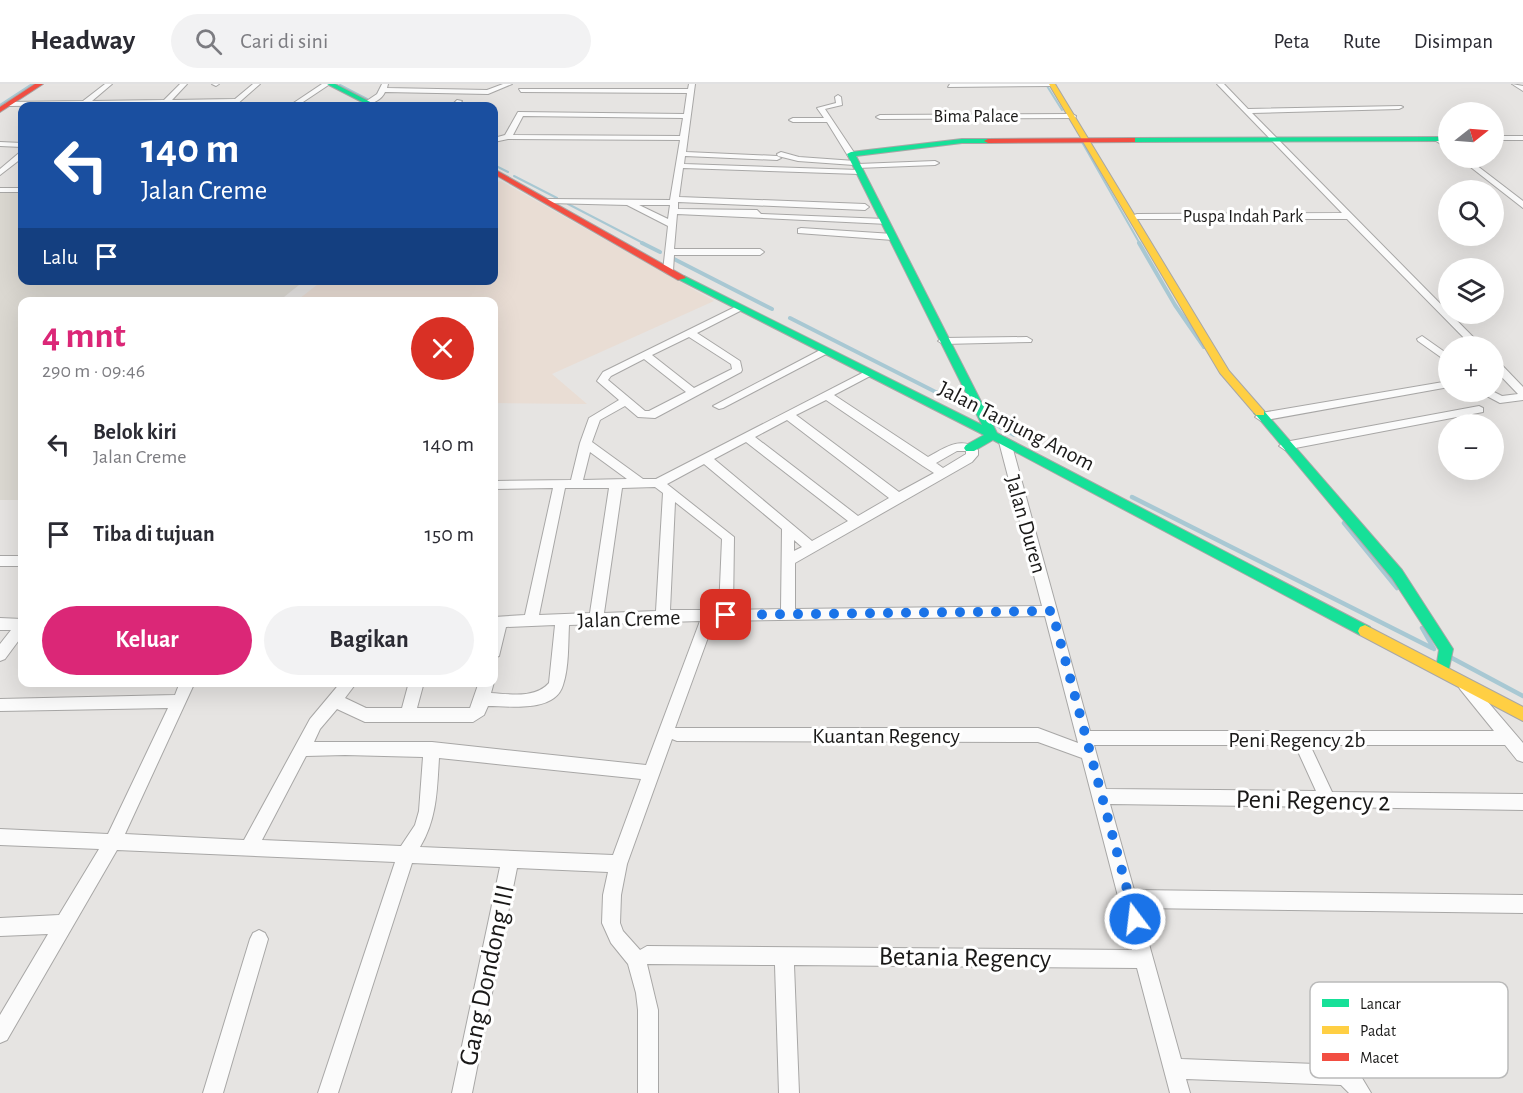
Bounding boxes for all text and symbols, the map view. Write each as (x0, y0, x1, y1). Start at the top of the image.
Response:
search box (171, 14, 591, 68)
icon: search (192, 25, 225, 58)
text: Headway (30, 27, 135, 55)
text: Cari di sini (240, 30, 328, 52)
text: Peta (1274, 31, 1310, 52)
text: Rute (1343, 31, 1381, 52)
text: Disimpan (1414, 31, 1493, 52)
north arrow (1438, 102, 1504, 168)
map controls (1438, 102, 1504, 480)
street label: Bima Palace (934, 108, 1018, 126)
icon: left (42, 126, 120, 204)
text: 140 m (141, 128, 239, 170)
text: Jalan Creme (141, 177, 267, 204)
button: search (1438, 180, 1504, 246)
street label: Puspa Indah Park (1183, 208, 1304, 226)
icon: arrive (90, 240, 123, 273)
text: Lalu (42, 246, 78, 268)
button: layers (1438, 258, 1504, 324)
button: close (411, 317, 474, 380)
text: 4 mnt (42, 318, 126, 354)
button: + (1438, 336, 1504, 402)
text: 290 m · 09:46 (42, 361, 145, 381)
street label: Jalan Tanjung Anom (935, 377, 1098, 475)
button: − (1438, 414, 1504, 480)
text: Belok kiri (93, 421, 177, 443)
icon: left (42, 428, 75, 461)
text: 140 m (423, 433, 474, 455)
text: Jalan Creme (93, 447, 187, 467)
street label: Jalan Duren (1002, 473, 1050, 576)
icon: arrive (42, 518, 75, 551)
text: Tiba di tujuan (93, 523, 215, 545)
text: 150 m (424, 523, 474, 545)
pin (700, 589, 751, 640)
icon: arrive (709, 598, 742, 631)
button: Keluar (42, 606, 252, 675)
button: Bagikan (264, 606, 474, 675)
street label: Jalan Creme (577, 606, 681, 632)
street label: Kuantan Regency (812, 725, 960, 747)
street label: Peni Regency 2b (1228, 729, 1366, 751)
street label: Peni Regency 2 (1235, 786, 1391, 816)
street label: Gang Dondong III (454, 882, 519, 1068)
position arrow (1103, 887, 1167, 951)
street label: Betania Regency (878, 942, 1052, 974)
legend (1310, 982, 1508, 1078)
text: Lancar (1360, 996, 1401, 1012)
text: Padat (1360, 1023, 1396, 1039)
text: Macet (1360, 1050, 1398, 1066)

